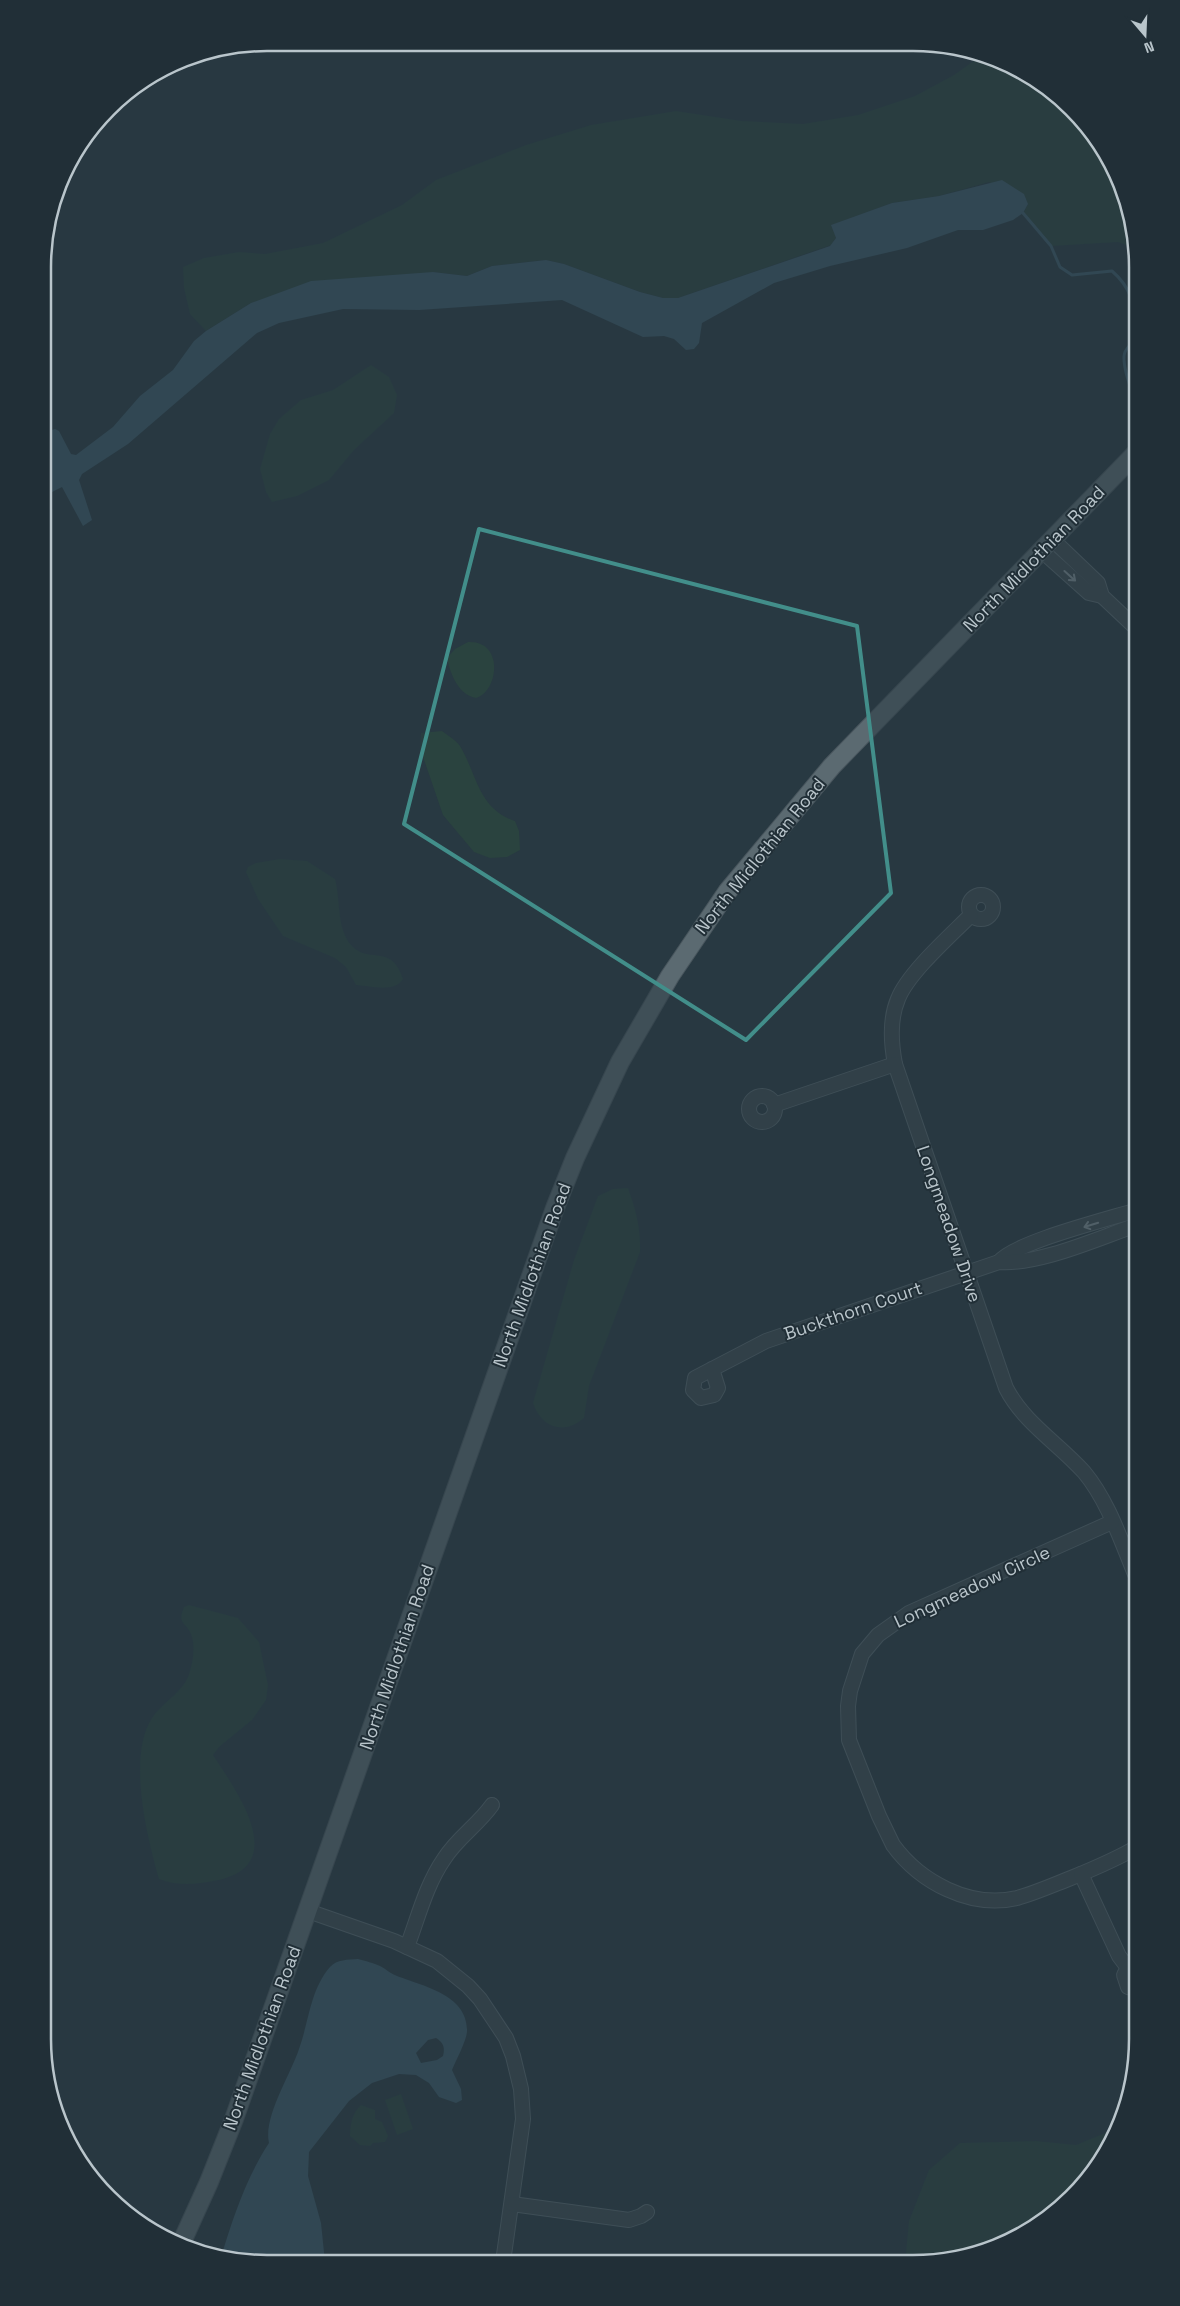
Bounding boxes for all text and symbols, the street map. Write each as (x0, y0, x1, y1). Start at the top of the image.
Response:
north arrow (1120, 10, 1170, 60)
text: N (1142, 37, 1157, 57)
street label: North Midlothian Road (958, 481, 1109, 637)
one-way arrow (1064, 570, 1077, 582)
street label: North Midlothian Road (689, 773, 830, 938)
street label: Longmeadow Drive (912, 1142, 987, 1305)
street label: North Midlothian Road (487, 1180, 576, 1370)
one-way arrow (1083, 1220, 1099, 1230)
street label: Buckthorn Court (781, 1276, 925, 1345)
street label: Longmeadow Circle (890, 1540, 1053, 1633)
street label: North Midlothian Road (354, 1561, 439, 1753)
street label: North Midlothian Road (217, 1943, 306, 2133)

